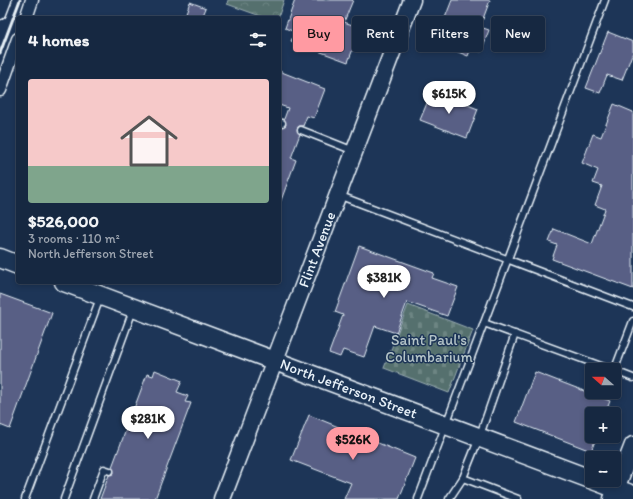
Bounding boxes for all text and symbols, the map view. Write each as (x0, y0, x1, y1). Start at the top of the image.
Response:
chip: Buy (293, 16, 344, 52)
chip: Rent (352, 16, 408, 52)
chip: Filters (416, 16, 483, 52)
chip: New (491, 16, 545, 52)
icon: filters (247, 29, 269, 51)
text: 4 homes (28, 30, 89, 50)
pin: $615K (421, 81, 477, 115)
text: $615K (432, 86, 466, 101)
icon: home (113, 105, 185, 177)
street label: Flint Avenue (294, 209, 340, 290)
text: $526,000 (28, 211, 99, 231)
text: 3 rooms · 110 m² (28, 231, 120, 246)
text: North Jefferson Street (28, 246, 154, 261)
pin: $381K (356, 265, 412, 299)
text: $381K (366, 270, 402, 285)
park label: Saint Paul's Columbarium (385, 331, 473, 366)
street label: North Jefferson Street (278, 355, 420, 423)
north arrow (585, 363, 621, 399)
map controls (585, 363, 621, 487)
pin: $281K (120, 406, 176, 440)
button: + (585, 407, 621, 443)
text: $281K (131, 411, 165, 426)
pin: $526K (325, 427, 381, 461)
text: $526K (335, 432, 371, 447)
button: − (585, 451, 621, 487)

